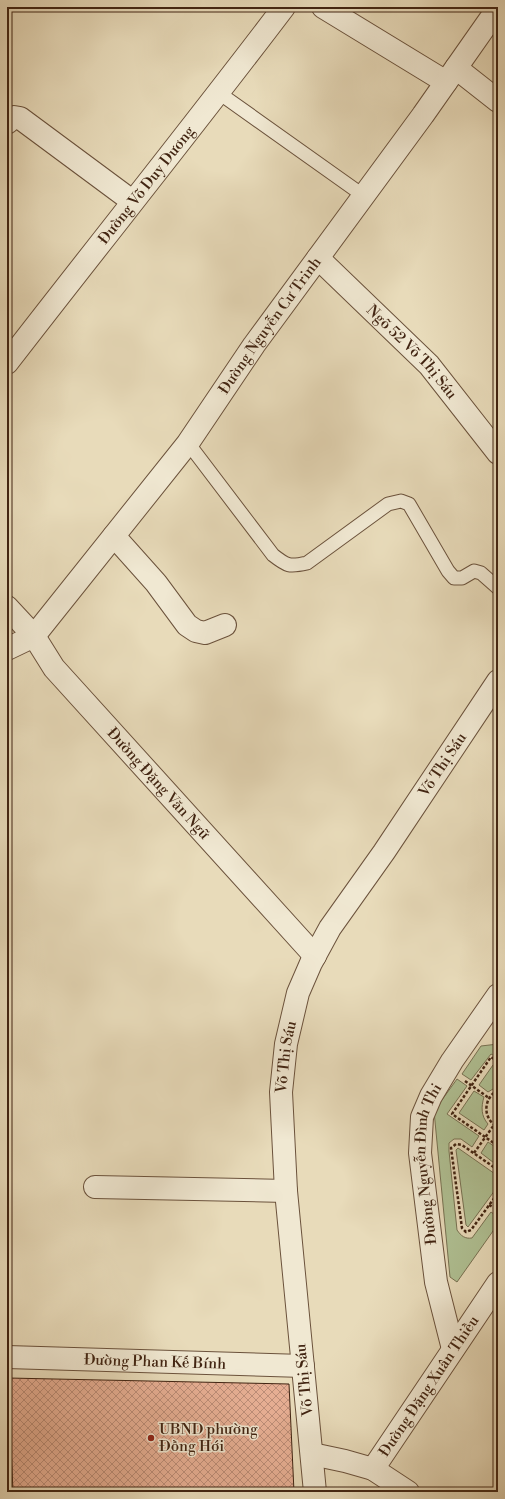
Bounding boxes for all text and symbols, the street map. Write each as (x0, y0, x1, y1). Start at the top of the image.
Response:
street label: Đường Võ Duy Dương (94, 122, 199, 248)
street label: Đường Nguyễn Cư Trinh (215, 253, 325, 398)
street label: Ngõ 52 Võ Thị Sáu (362, 301, 461, 403)
street label: Đường Đặng Văn Ngữ (103, 724, 214, 844)
street label: Võ Thị Sáu (414, 729, 471, 801)
street label: Võ Thị Sáu (272, 1018, 301, 1095)
street label: Đường Nguyễn Đình Thi (411, 1080, 446, 1246)
street label: Đường Đặng Xuân Thiều (375, 1312, 484, 1461)
street label: Võ Thị Sáu (291, 1342, 318, 1418)
street label: Đường Phan Kế Bính (84, 1350, 226, 1374)
place label: UBND phường Đồng Hới (159, 1420, 258, 1456)
marker: UBND phường Đồng Hới (146, 1433, 156, 1443)

